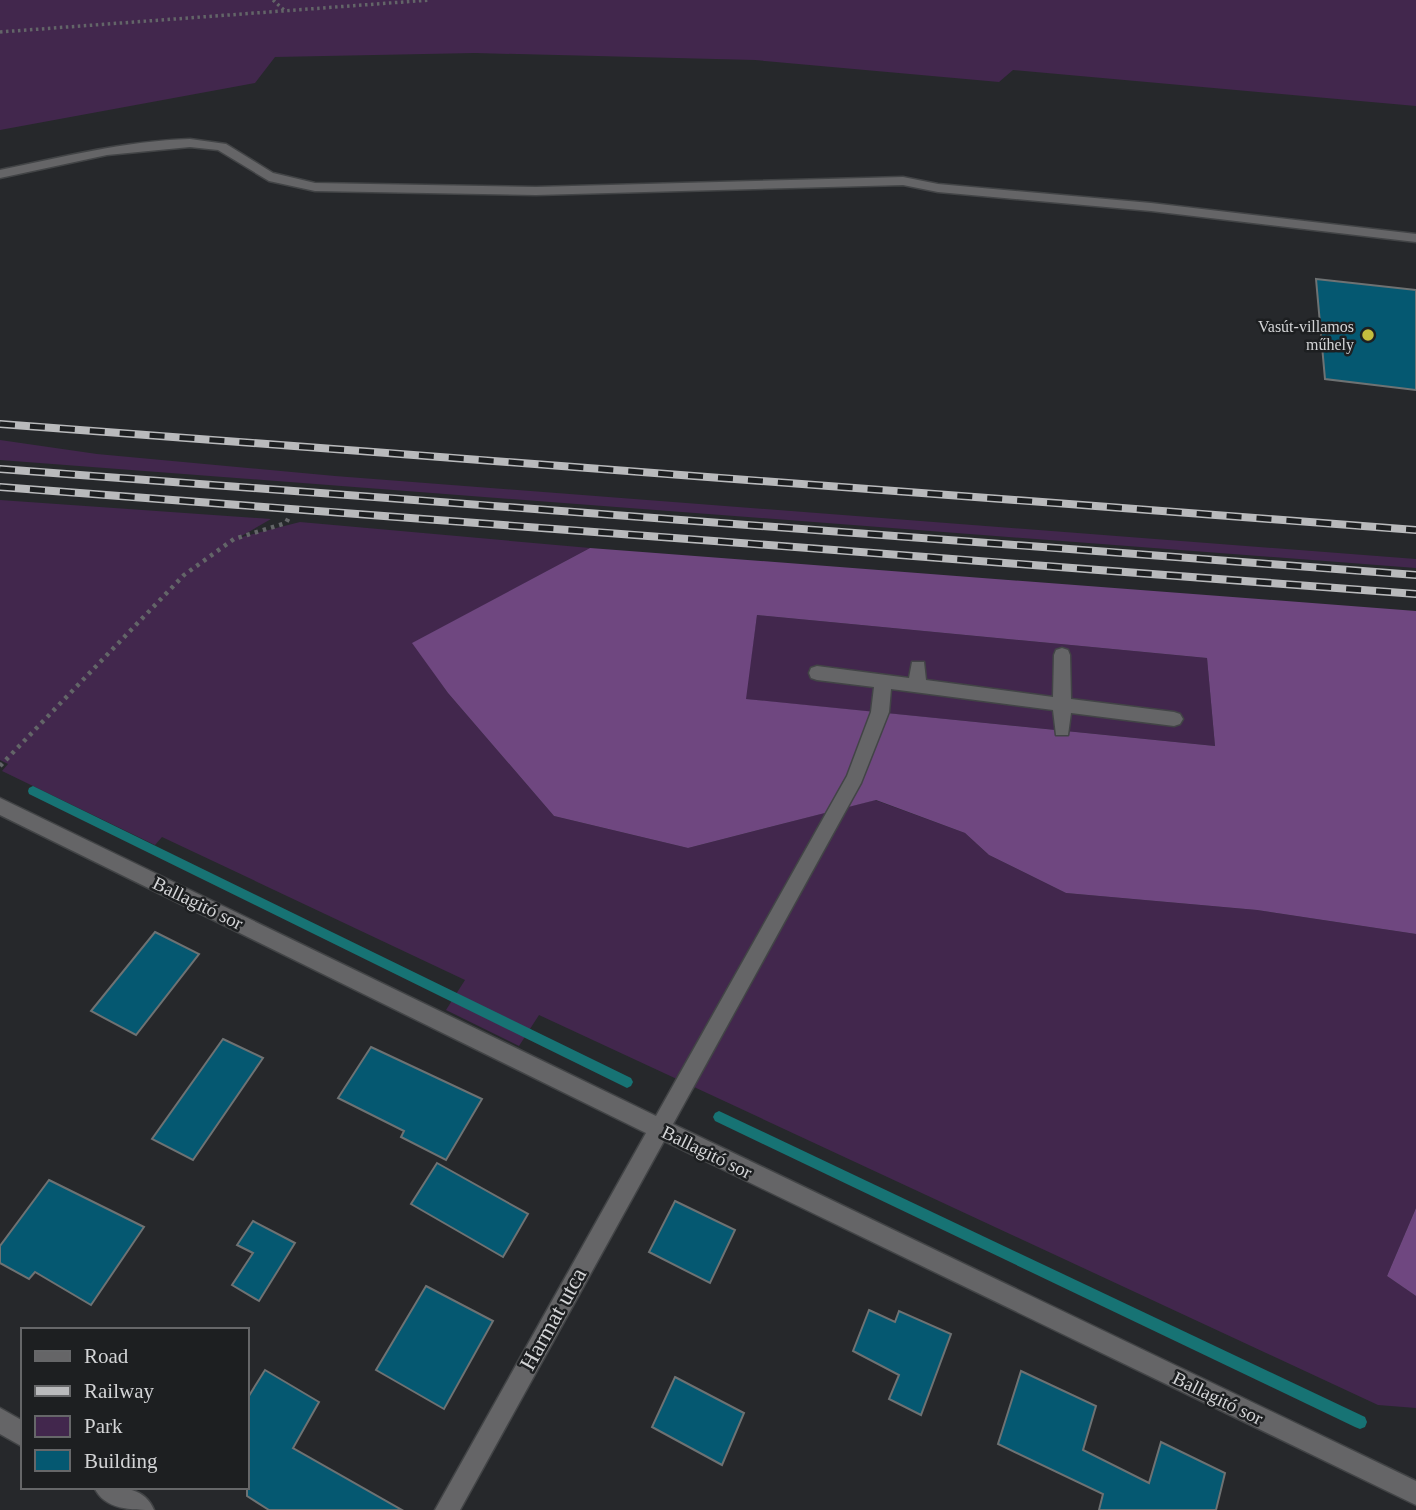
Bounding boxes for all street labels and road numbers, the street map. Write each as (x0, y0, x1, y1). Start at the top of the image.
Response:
street label: Ballagitó sor (150, 872, 247, 934)
street label: Ballagitó sor (659, 1121, 756, 1183)
street label: Harmat utca (515, 1264, 591, 1374)
street label: Ballagitó sor (1170, 1367, 1267, 1429)

